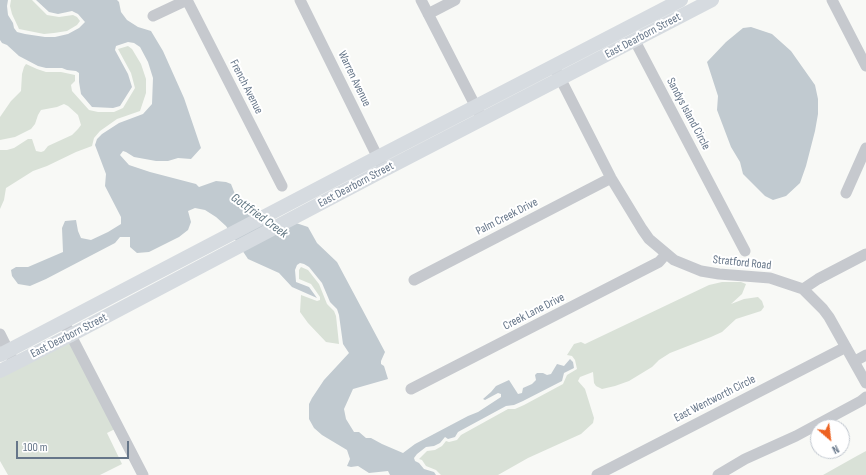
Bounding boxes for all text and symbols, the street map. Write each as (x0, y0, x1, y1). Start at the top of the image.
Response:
street label: East Dearborn Street (603, 10, 683, 62)
street label: Warren Avenue (334, 49, 374, 109)
street label: French Avenue (226, 57, 266, 117)
street label: Sandys Island Circle (663, 76, 713, 152)
street label: East Dearborn Street (316, 159, 396, 211)
water label: Gottfried Creek (228, 190, 290, 242)
street label: Palm Creek Drive (474, 195, 540, 239)
street label: Stratford Road (712, 253, 772, 273)
street label: Creek Lane Drive (501, 290, 567, 334)
street label: East Dearborn Street (28, 311, 110, 361)
street label: East Wentworth Circle (672, 372, 758, 426)
north arrow (810, 419, 850, 459)
scale bar (18, 433, 131, 459)
text: 100 m (23, 440, 48, 455)
text: N (830, 442, 841, 456)

